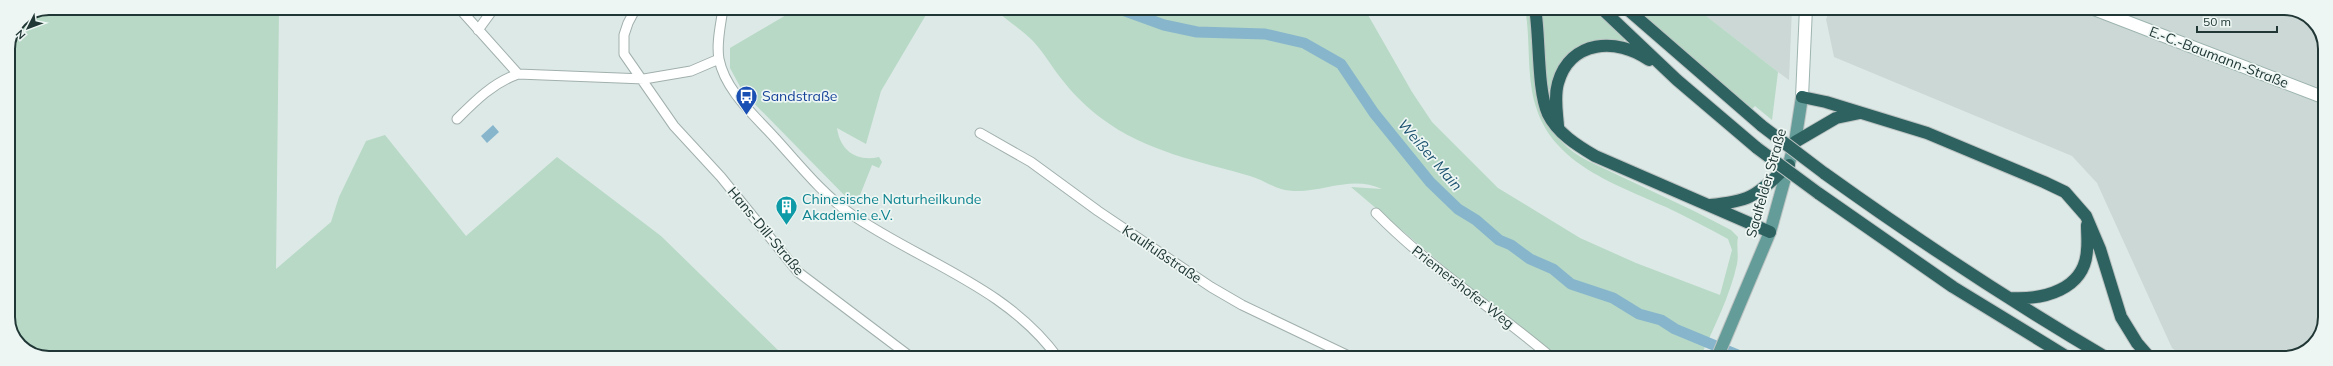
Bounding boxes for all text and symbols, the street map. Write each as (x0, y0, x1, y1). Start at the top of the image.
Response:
north arrow (8, 8, 48, 48)
scale bar (2197, 8, 2277, 34)
text: 50 m (2203, 14, 2231, 29)
street label: E.-C.-Baumann-Straße (2147, 22, 2291, 92)
text: N (13, 27, 29, 42)
bus stop icon: Sandstraße (734, 83, 760, 116)
place label: Sandstraße (762, 87, 837, 105)
water label: Weißer Main (1394, 115, 1467, 195)
street label: Saalfelder Straße (1742, 126, 1790, 240)
street label: Hans-Dill-Straße (724, 183, 808, 279)
place label: Chinesische Naturheilkunde Akademie e.V. (802, 190, 981, 224)
building icon: Chinesische Naturheilkunde Akademie e.V. (774, 194, 800, 227)
street label: Kaulfußstraße (1119, 221, 1205, 287)
street label: Priemershofer Weg (1408, 242, 1518, 332)

